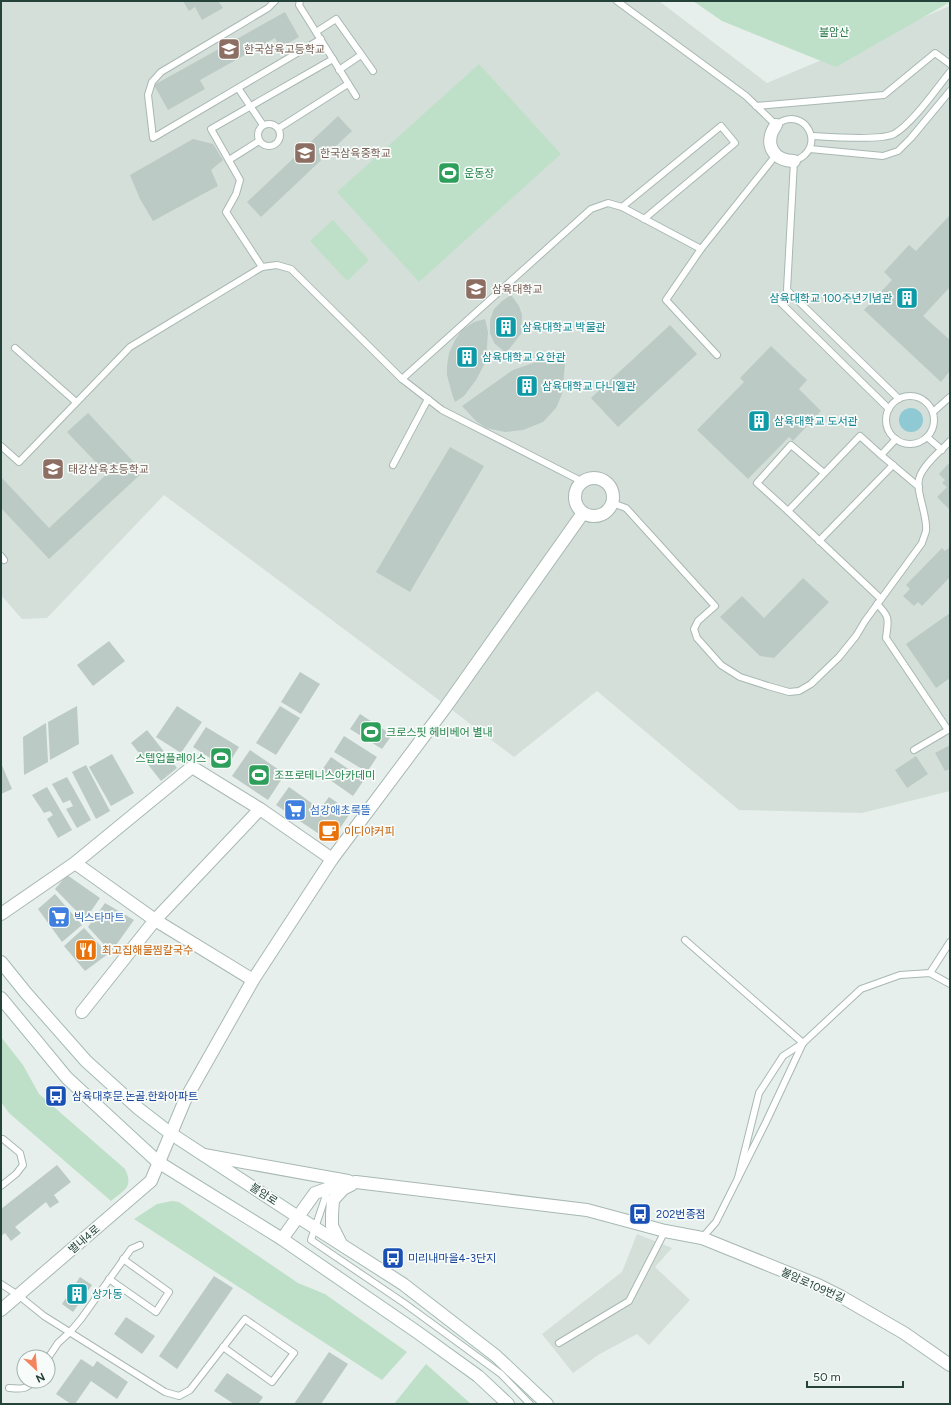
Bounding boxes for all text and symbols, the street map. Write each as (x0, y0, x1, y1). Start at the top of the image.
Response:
park label: 불암산 (819, 26, 849, 39)
school or university icon: 한국삼육고등학교 (216, 36, 242, 62)
place label: 한국삼육고등학교 (244, 43, 325, 56)
school or university icon: 한국삼육중학교 (292, 140, 318, 166)
place label: 한국삼육중학교 (320, 147, 391, 160)
sports icon: 운동장 (436, 160, 462, 186)
place label: 운동장 (464, 167, 494, 180)
school or university icon: 삼육대학교 (463, 276, 489, 302)
place label: 삼육대학교 (492, 283, 543, 296)
building icon: 삼육대학교 100주년기념관 (894, 285, 920, 311)
place label: 삼육대학교 100주년기념관 (769, 292, 892, 305)
building icon: 삼육대학교 박물관 (493, 314, 519, 340)
place label: 삼육대학교 박물관 (522, 321, 606, 334)
building icon: 삼육대학교 요한관 (454, 344, 480, 370)
place label: 삼육대학교 요한관 (482, 351, 566, 364)
building icon: 삼육대학교 다니엘관 (514, 373, 540, 399)
place label: 삼육대학교 다니엘관 (542, 380, 636, 393)
building icon: 삼육대학교 도서관 (746, 408, 772, 434)
place label: 삼육대학교 도서관 (774, 415, 858, 428)
school or university icon: 태강삼육초등학교 (40, 456, 66, 482)
place label: 태강삼육초등학교 (68, 463, 149, 476)
sports icon: 크로스핏 헤비베어 별내 (358, 719, 384, 745)
place label: 크로스핏 헤비베어 별내 (386, 726, 493, 739)
sports icon: 스텝업플레이스 (208, 745, 234, 771)
place label: 스텝업플레이스 (135, 752, 206, 765)
sports icon: 조프로테니스아카데미 (246, 762, 272, 788)
place label: 조프로테니스아카데미 (274, 769, 375, 782)
supermarket icon: 섬강애초록뜰 (282, 797, 308, 823)
place label: 섬강애초록뜰 (310, 804, 371, 817)
cafe icon: 이디야커피 (316, 818, 342, 844)
place label: 이디야커피 (344, 825, 395, 838)
supermarket icon: 빅스타마트 (46, 904, 72, 930)
place label: 빅스타마트 (74, 911, 125, 924)
restaurant icon: 최고집해물찜칼국수 (73, 937, 99, 963)
place label: 최고집해물찜칼국수 (102, 944, 193, 957)
bus stop icon: 삼육대후문.논골.한화아파트 (43, 1083, 69, 1109)
place label: 삼육대후문.논골.한화아파트 (72, 1090, 198, 1103)
street label: 불암로 (247, 1181, 280, 1208)
bus stop icon: 202번종점 (627, 1201, 653, 1227)
place label: 202번종점 (656, 1208, 706, 1221)
street label: 별내4로 (66, 1222, 103, 1256)
bus stop icon: 미리내마을4-3단지 (380, 1245, 406, 1271)
place label: 미리내마을4-3단지 (408, 1252, 496, 1265)
street label: 불암로109번길 (779, 1266, 847, 1305)
building icon: 상가동 (64, 1281, 90, 1307)
place label: 상가동 (92, 1288, 122, 1301)
north arrow (16, 1349, 56, 1389)
scale bar (807, 1363, 903, 1389)
text: N (33, 1370, 47, 1385)
text: 50 m (813, 1370, 841, 1384)

